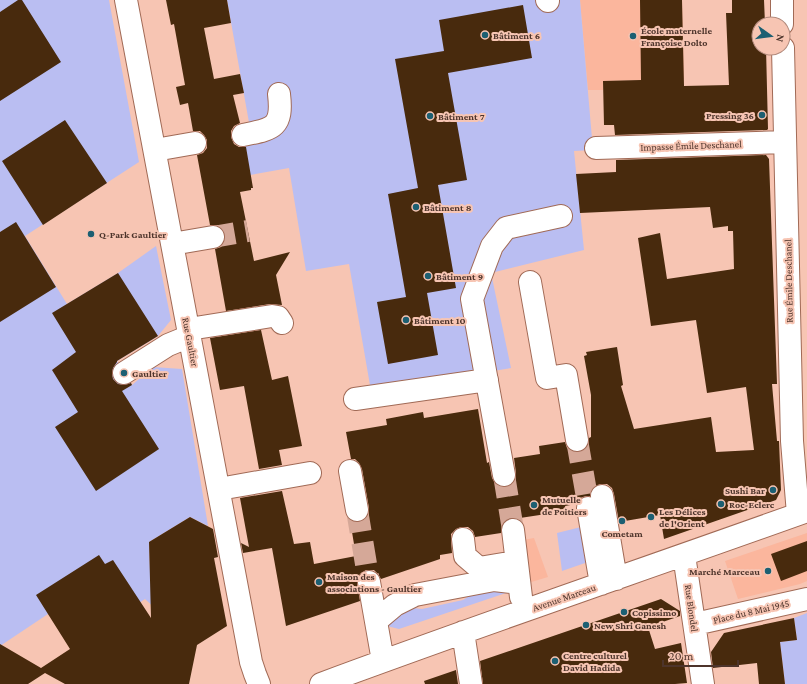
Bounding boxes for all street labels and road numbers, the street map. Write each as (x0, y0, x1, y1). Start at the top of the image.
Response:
street label: Impasse Émile Deschanel (640, 138, 742, 153)
street label: Rue Émile Deschanel (782, 239, 795, 323)
street label: Rue Gaultier (180, 317, 201, 368)
street label: Avenue Marceau (531, 581, 598, 613)
street label: Rue Blondel (683, 584, 700, 633)
street label: Place du 8 Mai 1945 (712, 597, 791, 626)

